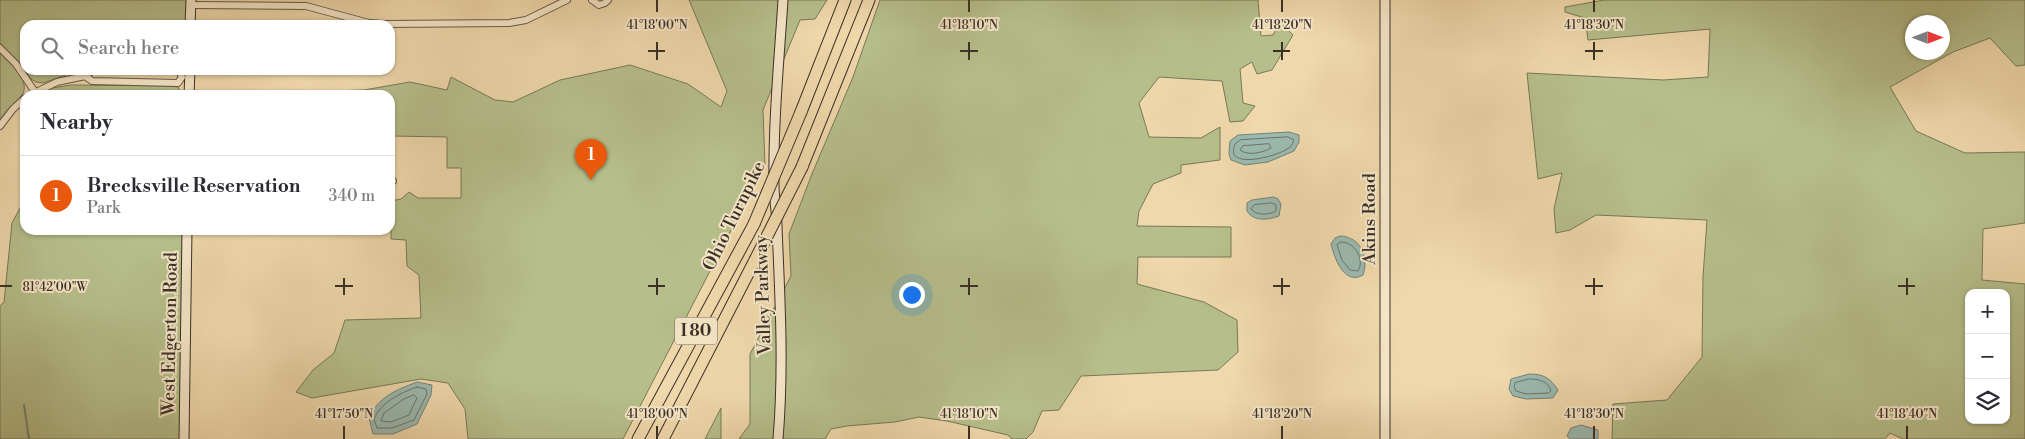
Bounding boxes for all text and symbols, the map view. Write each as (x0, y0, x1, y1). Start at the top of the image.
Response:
north arrow (1905, 15, 1950, 60)
text: 41°18'00"N (626, 18, 688, 33)
text: 41°18'10"N (940, 18, 998, 33)
text: 41°18'20"N (1252, 18, 1312, 33)
text: 41°18'30"N (1564, 18, 1624, 33)
search box (20, 20, 395, 75)
icon: search (38, 34, 66, 62)
text: Search here (78, 36, 179, 60)
text: Nearby (40, 110, 113, 136)
pin: 1 (575, 139, 607, 180)
street label: Ohio Turnpike (697, 157, 771, 275)
street label: Akins Road (1358, 172, 1381, 266)
text: Brecksville Reservation (87, 174, 301, 198)
text: 1 (52, 186, 60, 206)
text: 340 m (328, 186, 375, 206)
text: Park (87, 198, 120, 218)
street label: Valley Parkway (749, 234, 777, 356)
street label: West Edgerton Road (157, 251, 183, 417)
text: 81°42'00"W (23, 280, 89, 295)
your location (899, 282, 925, 308)
map controls (1965, 289, 2010, 424)
button: + (1965, 289, 2010, 334)
road number: I 80 (675, 318, 717, 344)
button: − (1965, 334, 2010, 379)
button: layers (1965, 379, 2010, 424)
text: 41°17'50"N (315, 407, 373, 422)
text: 41°18'00"N (626, 407, 688, 422)
text: 41°18'10"N (940, 407, 998, 422)
text: 41°18'20"N (1252, 407, 1312, 422)
text: 41°18'30"N (1564, 407, 1624, 422)
text: 41°18'40"N (1877, 407, 1937, 422)

